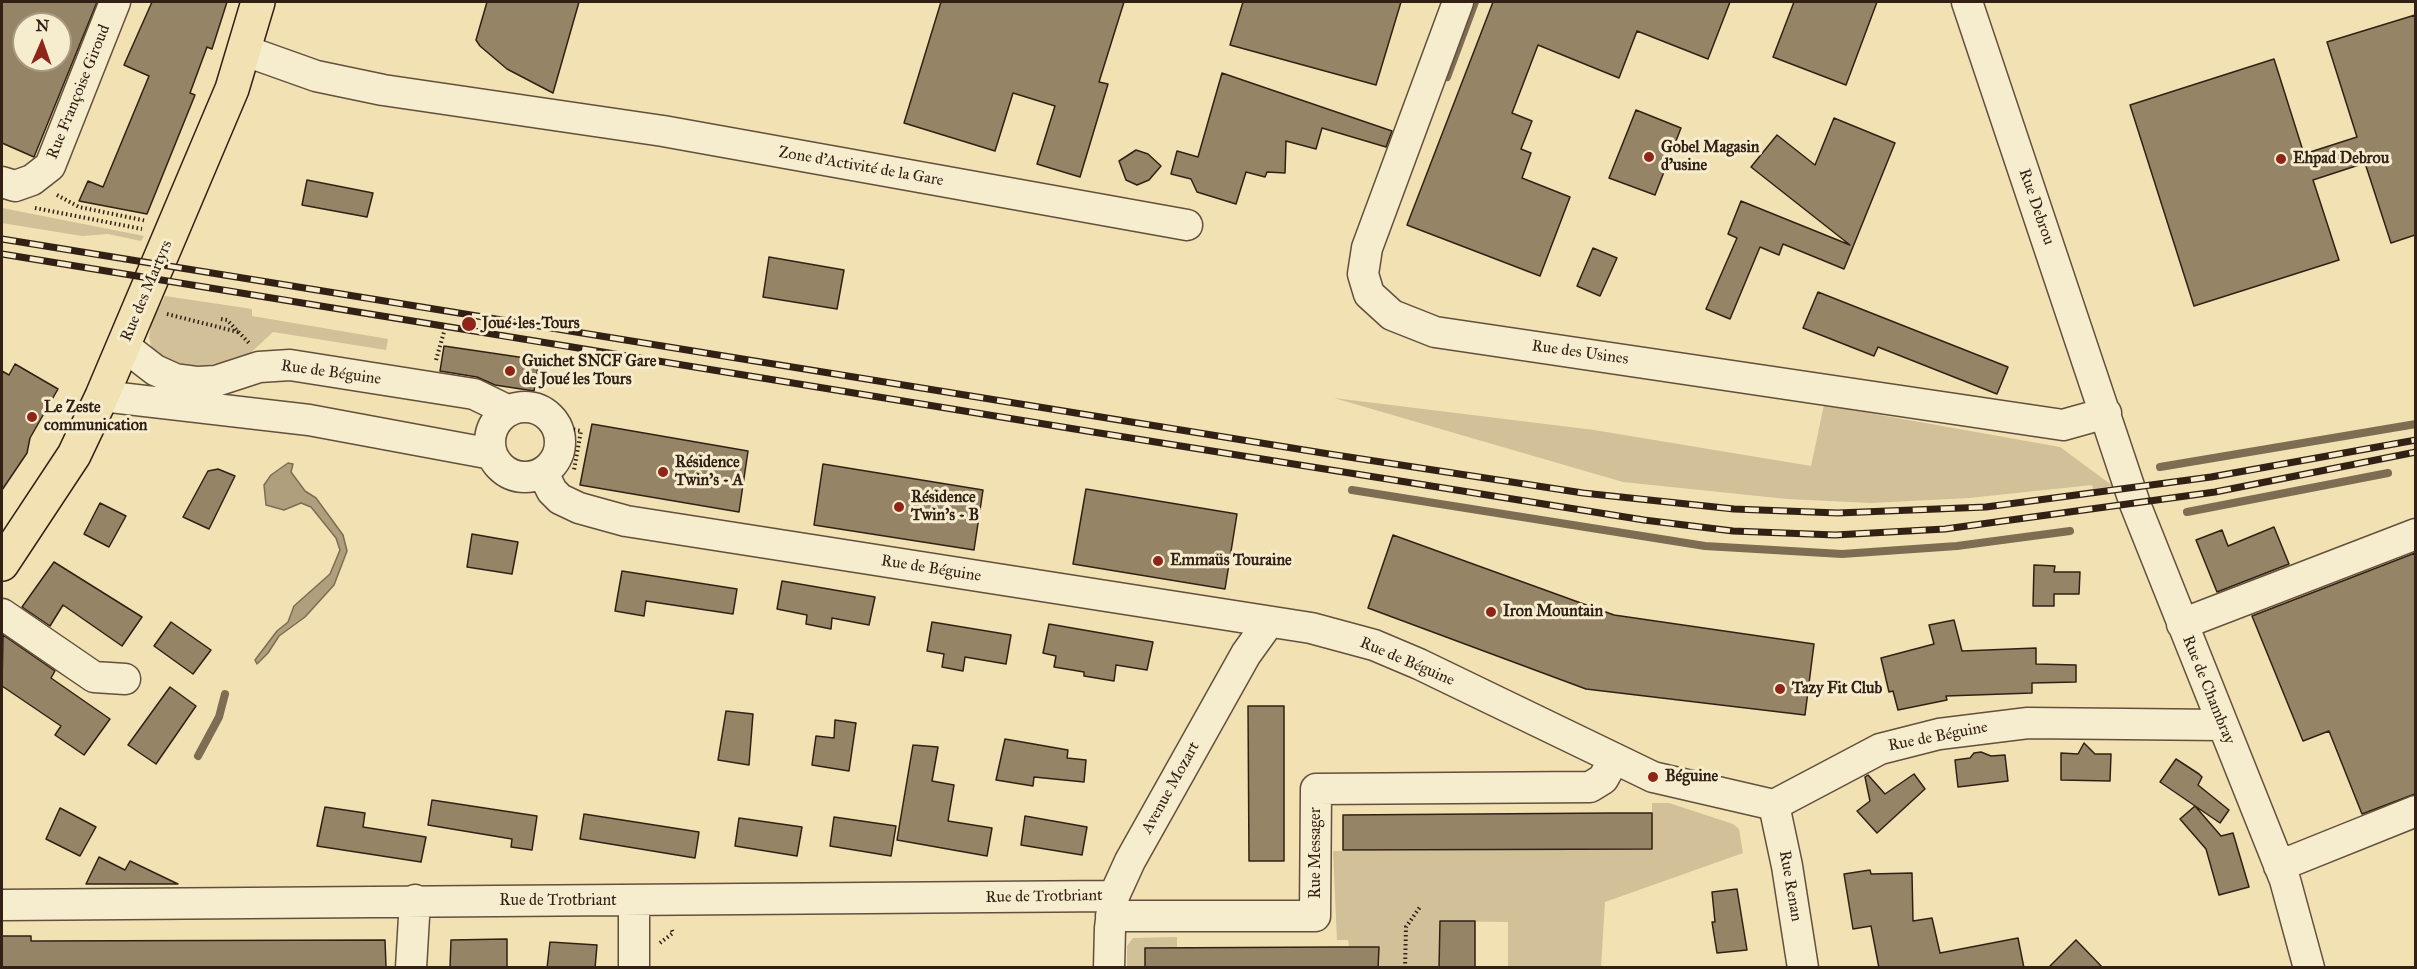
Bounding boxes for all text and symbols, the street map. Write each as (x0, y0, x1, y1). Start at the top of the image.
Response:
north arrow (12, 12, 72, 72)
text: N (35, 16, 50, 35)
street label: Rue Françoise Giroud (43, 22, 115, 162)
place label: Gobel Magasin d'usine (1661, 138, 1759, 176)
street label: Zone d’Activité de la Gare (777, 143, 945, 191)
place label: Ehpad Debrou (2293, 149, 2389, 169)
marker: Gobel Magasin d'usine (1642, 150, 1656, 164)
marker: Ehpad Debrou (2274, 152, 2288, 166)
street label: Rue Debrou (2014, 166, 2058, 248)
street label: Rue des Martyrs (117, 238, 177, 344)
place label: Joué-les-Tours (482, 314, 580, 334)
marker: Joué-les-Tours (460, 315, 478, 333)
street label: Rue des Usines (1530, 337, 1630, 369)
place label: Guichet SNCF Gare de Joué les Tours (522, 352, 656, 390)
street label: Rue de Béguine (280, 356, 382, 390)
marker: Guichet SNCF Gare de Joué les Tours (503, 364, 517, 378)
place label: Le Zeste communication (44, 398, 148, 436)
marker: Le Zeste communication (25, 410, 39, 424)
place label: Résidence Twin's - A (675, 453, 743, 491)
marker: Résidence Twin's - A (656, 465, 670, 479)
place label: Résidence Twin's - B (911, 488, 979, 526)
marker: Résidence Twin's - B (892, 500, 906, 514)
place label: Emmaüs Touraine (1170, 551, 1292, 571)
street label: Rue de Béguine (880, 552, 982, 586)
marker: Emmaüs Touraine (1151, 554, 1165, 568)
place label: Iron Mountain (1503, 602, 1603, 622)
marker: Iron Mountain (1484, 605, 1498, 619)
street label: Rue de Béguine (1357, 633, 1457, 691)
street label: Rue de Chambray (2177, 633, 2239, 747)
place label: Tazy Fit Club (1792, 679, 1882, 699)
marker: Tazy Fit Club (1773, 682, 1787, 696)
street label: Rue de Béguine (1887, 718, 1989, 756)
street label: Avenue Mozart (1138, 739, 1204, 837)
place label: Béguine (1665, 767, 1718, 787)
marker: Béguine (1646, 770, 1660, 784)
street label: Rue Messager (1306, 807, 1326, 899)
street label: Rue Renan (1774, 849, 1806, 923)
street label: Rue de Trotbriant (985, 886, 1103, 908)
street label: Rue de Trotbriant (499, 891, 617, 911)

